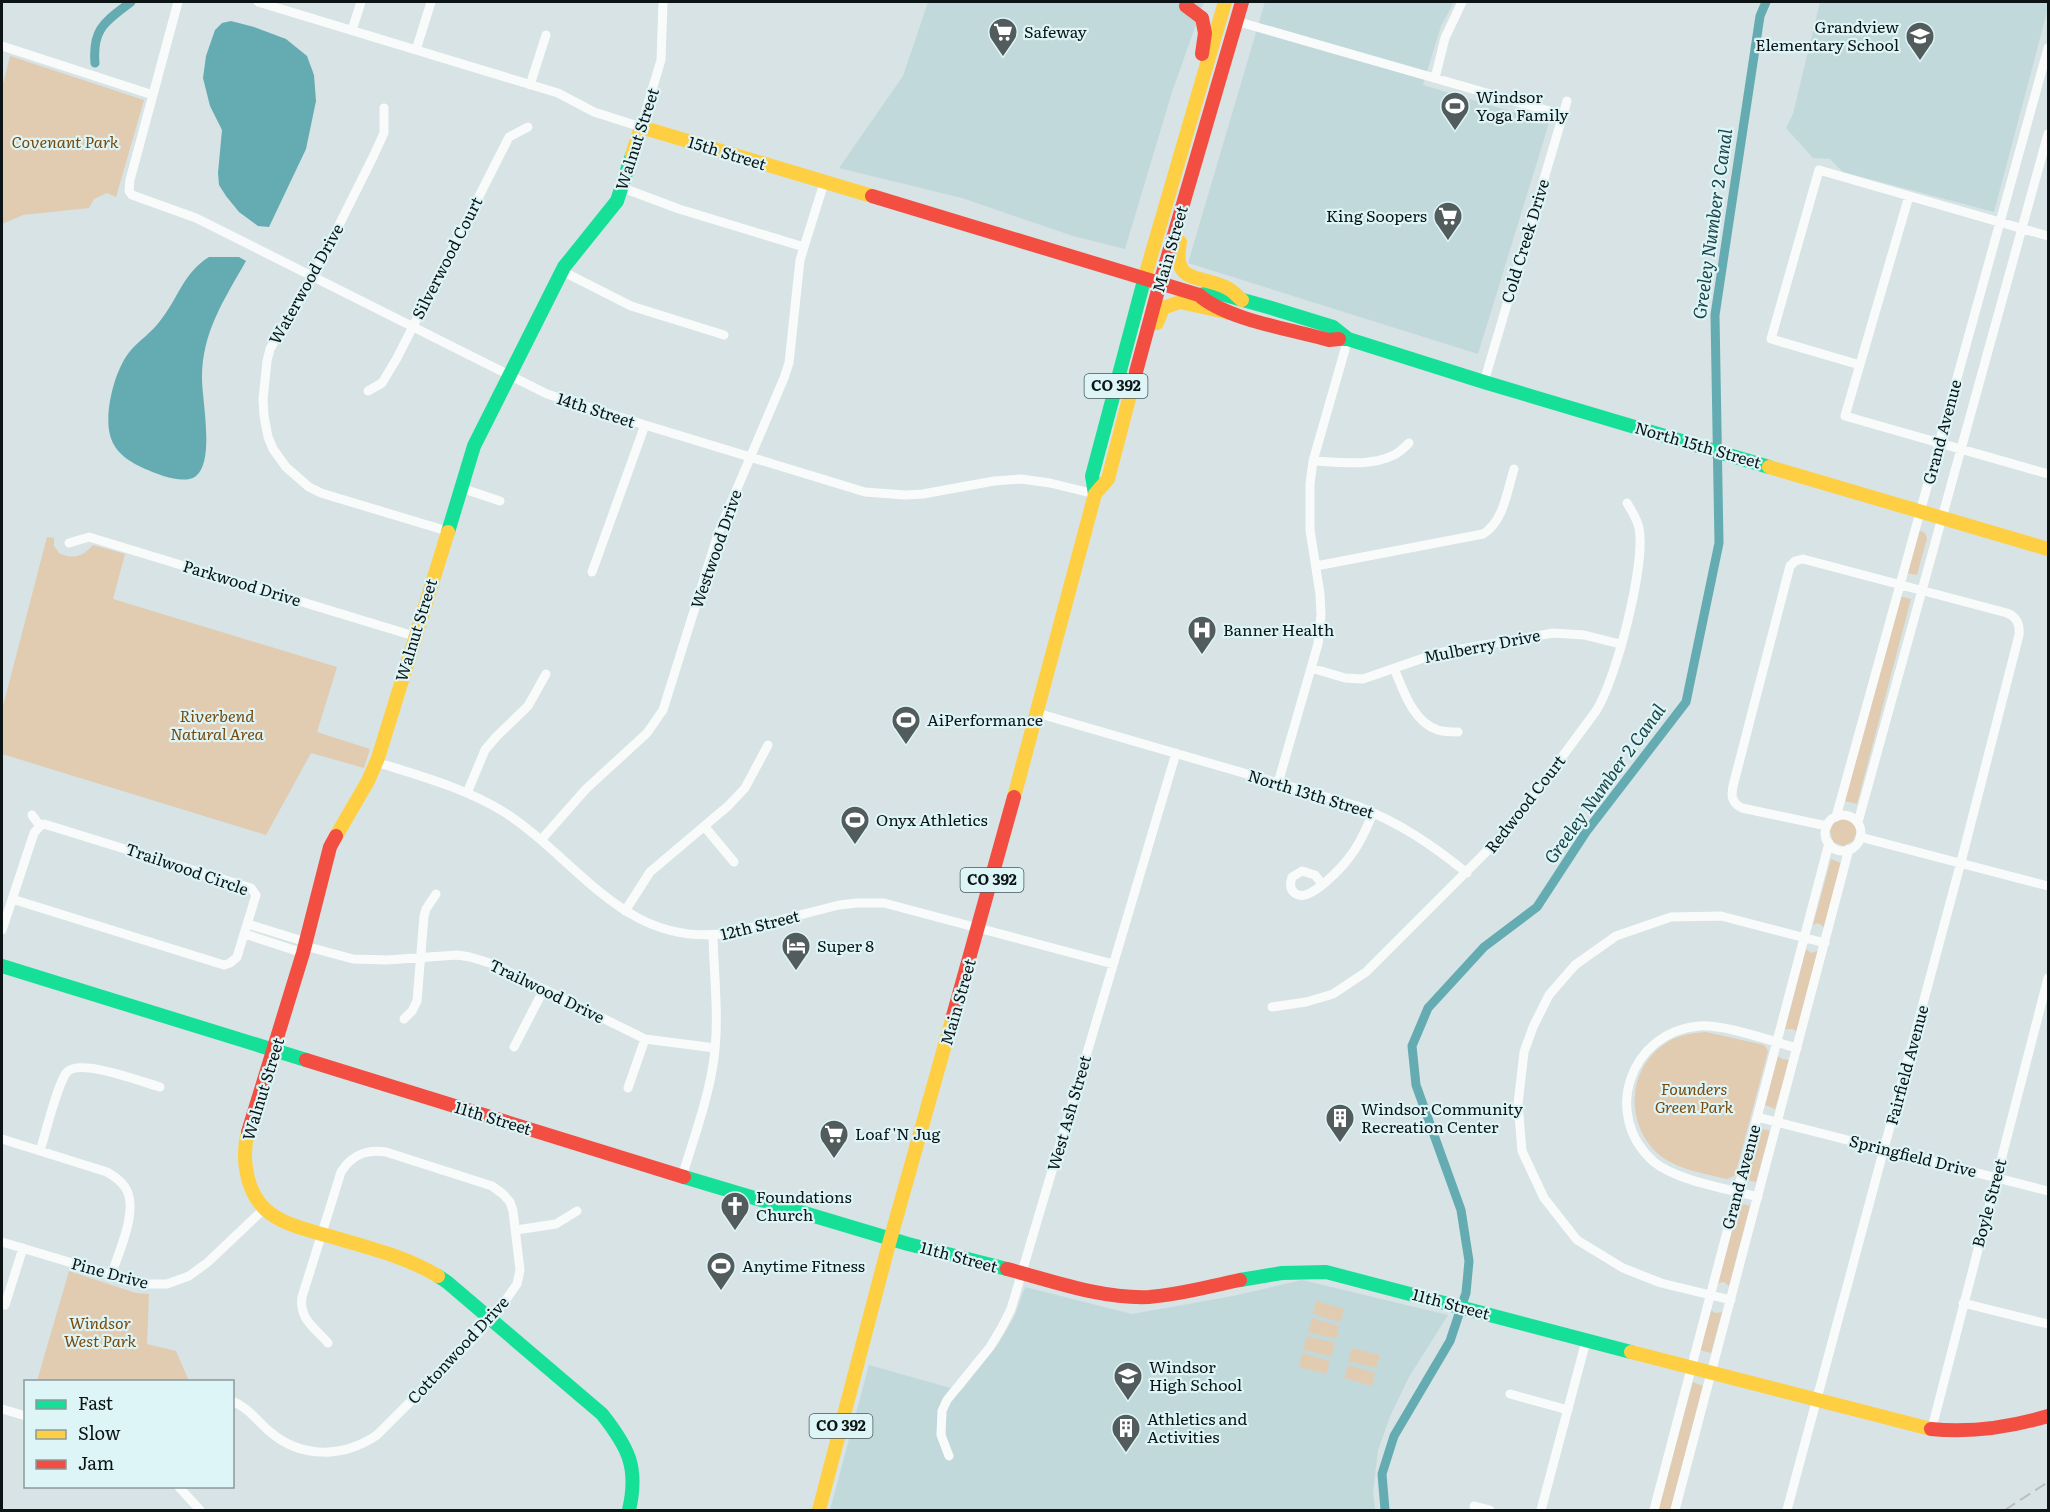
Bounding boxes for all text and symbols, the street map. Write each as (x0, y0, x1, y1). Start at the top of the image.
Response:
place label: Grandview Elementary School (1755, 14, 1899, 56)
supermarket icon: Safeway (987, 16, 1019, 58)
place label: Safeway (1024, 19, 1088, 43)
school or university icon: Grandview Elementary School (1904, 20, 1936, 62)
street label: Walnut Street (608, 84, 664, 193)
place label: Windsor Yoga Family (1476, 84, 1569, 126)
sports icon: Windsor Yoga Family (1439, 90, 1471, 132)
water label: Greeley Number 2 Canal (1685, 126, 1738, 321)
park label: Covenant Park (11, 129, 119, 153)
street label: 15th Street (685, 129, 770, 175)
street label: Cold Creek Drive (1494, 176, 1554, 306)
street label: Silverwood Court (405, 192, 488, 323)
supermarket icon: King Soopers (1432, 200, 1464, 242)
street label: Main Street (1145, 202, 1193, 295)
place label: King Soopers (1326, 203, 1427, 227)
street label: Waterwood Drive (262, 219, 348, 348)
road number: CO 392 (1084, 374, 1148, 398)
street label: Grand Avenue (1916, 377, 1967, 487)
street label: 14th Street (554, 385, 639, 433)
street label: North 15th Street (1632, 415, 1765, 474)
street label: Westwood Drive (683, 486, 747, 611)
street label: Parkwood Drive (180, 553, 304, 611)
street label: Walnut Street (388, 575, 442, 684)
hospital icon: Banner Health (1186, 614, 1218, 656)
place label: Banner Health (1223, 617, 1335, 641)
street label: Mulberry Drive (1422, 622, 1542, 668)
water label: Greeley Number 2 Canal (1536, 697, 1672, 869)
park label: Riverbend Natural Area (170, 703, 265, 745)
sports icon: AiPerformance (890, 704, 922, 746)
place label: AiPerformance (927, 707, 1043, 731)
street label: Redwood Court (1478, 749, 1571, 858)
street label: North 13th Street (1245, 762, 1378, 824)
sports icon: Onyx Athletics (839, 804, 871, 846)
place label: Onyx Athletics (876, 807, 988, 831)
street label: Trailwood Circle (123, 836, 252, 900)
road number: CO 392 (960, 868, 1024, 892)
street label: 12th Street (718, 903, 802, 945)
hotel icon: Super 8 (780, 930, 812, 972)
place label: Super 8 (817, 933, 874, 957)
street label: Trailwood Drive (486, 952, 609, 1028)
street label: Main Street (933, 955, 981, 1048)
street label: Fairfield Avenue (1878, 1002, 1934, 1127)
street label: Walnut Street (235, 1034, 289, 1143)
street label: West Ash Street (1040, 1052, 1096, 1173)
park label: Founders Green Park (1655, 1076, 1733, 1118)
street label: 11th Street (452, 1094, 535, 1140)
place label: Windsor Community Recreation Center (1361, 1096, 1524, 1138)
building icon: Windsor Community Recreation Center (1324, 1102, 1356, 1144)
supermarket icon: Loaf 'N Jug (818, 1118, 850, 1160)
place label: Loaf 'N Jug (855, 1121, 940, 1145)
street label: Grand Avenue (1715, 1122, 1766, 1232)
street label: Springfield Drive (1847, 1128, 1979, 1182)
street label: Boyle Street (1965, 1155, 2012, 1250)
place label: Foundations Church (756, 1184, 852, 1226)
church icon: Foundations Church (719, 1190, 751, 1232)
street label: 11th Street (918, 1234, 1001, 1278)
street label: Pine Drive (69, 1250, 152, 1294)
sports icon: Anytime Fitness (705, 1250, 737, 1292)
place label: Anytime Fitness (742, 1253, 865, 1277)
street label: 11th Street (1410, 1281, 1493, 1325)
street label: Cottonwood Drive (401, 1290, 514, 1409)
park label: Windsor West Park (64, 1310, 137, 1352)
place label: Windsor High School (1149, 1354, 1242, 1396)
school or university icon: Windsor High School (1112, 1360, 1144, 1402)
legend (24, 1380, 234, 1488)
text: Fast (78, 1389, 114, 1416)
place label: Athletics and Activities (1147, 1406, 1248, 1448)
building icon: Athletics and Activities (1110, 1412, 1142, 1454)
road number: CO 392 (810, 1414, 872, 1438)
text: Slow (78, 1419, 121, 1446)
text: Jam (78, 1449, 114, 1476)

